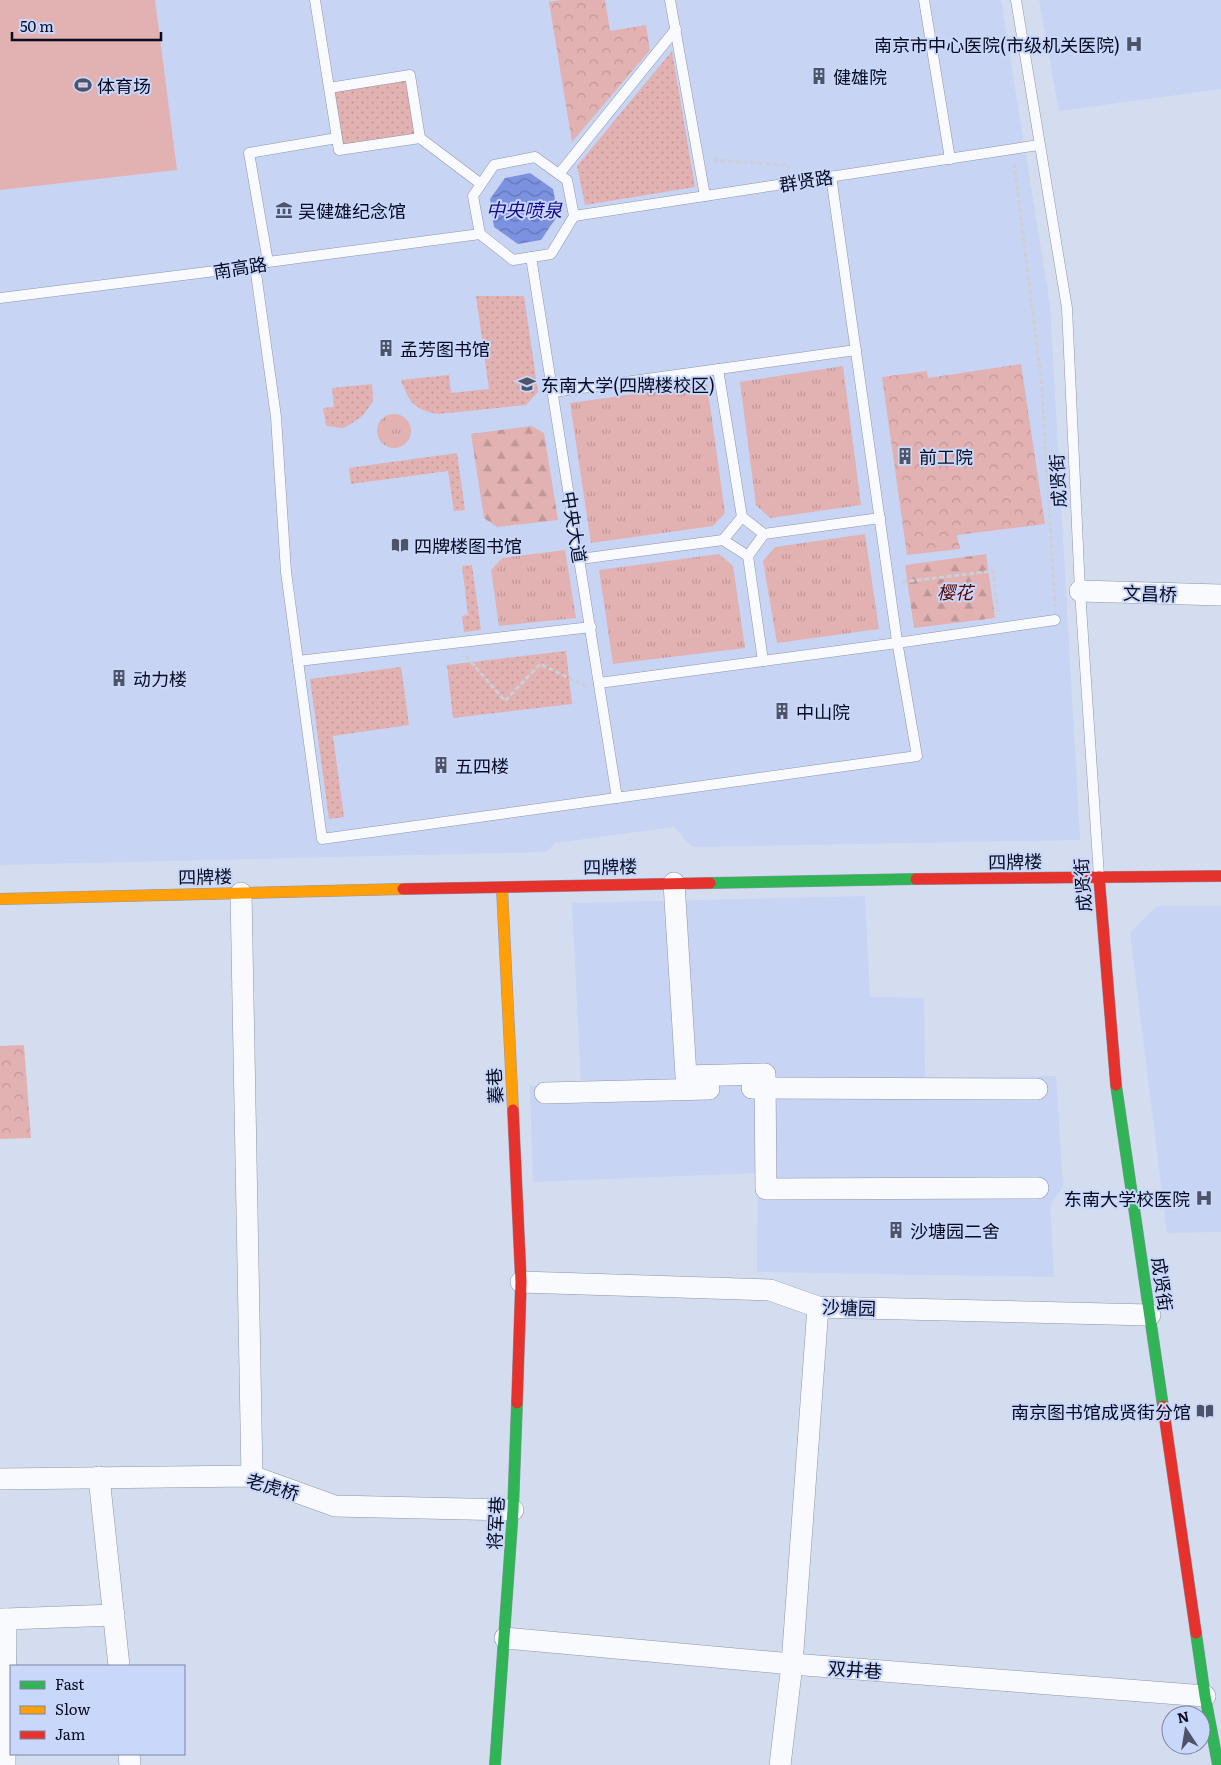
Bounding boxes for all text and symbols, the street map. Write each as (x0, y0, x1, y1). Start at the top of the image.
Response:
scale bar (12, 10, 161, 42)
text: 50 m (20, 14, 54, 37)
place label: 南京市中心医院(市级机关医院) (874, 31, 1120, 58)
hospital icon: 南京市中心医院(市级机关医院) (1124, 34, 1144, 54)
place label: 健雄院 (833, 63, 887, 90)
building icon: 健雄院 (809, 66, 829, 86)
place label: 体育场 (97, 72, 151, 99)
sports icon: 体育场 (73, 75, 93, 95)
street label: 群贤路 (777, 162, 835, 198)
water label: 中央喷泉 (486, 195, 563, 223)
place label: 吴健雄纪念馆 (298, 197, 406, 224)
museum icon: 吴健雄纪念馆 (274, 200, 294, 220)
street label: 南高路 (211, 249, 269, 285)
place label: 孟芳图书馆 (400, 335, 490, 362)
building icon: 孟芳图书馆 (376, 338, 396, 358)
place label: 东南大学(四牌楼校区) (541, 371, 715, 398)
school or university icon: 东南大学(四牌楼校区) (517, 374, 537, 394)
place label: 前工院 (919, 443, 973, 470)
building icon: 前工院 (895, 446, 915, 466)
street label: 成贤街 (1042, 453, 1072, 509)
street label: 中央大道 (556, 489, 594, 565)
place label: 四牌楼图书馆 (414, 532, 522, 559)
library icon: 四牌楼图书馆 (390, 535, 410, 555)
park label: 樱花 (937, 578, 976, 605)
street label: 文昌桥 (1123, 579, 1177, 607)
place label: 动力楼 (133, 665, 187, 692)
building icon: 动力楼 (109, 668, 129, 688)
place label: 中山院 (796, 698, 850, 725)
building icon: 中山院 (772, 701, 792, 721)
place label: 五四楼 (455, 752, 509, 779)
building icon: 五四楼 (431, 755, 451, 775)
street label: 四牌楼 (988, 847, 1042, 875)
street label: 四牌楼 (583, 852, 637, 880)
street label: 成贤街 (1067, 857, 1097, 913)
street label: 四牌楼 (178, 862, 232, 890)
street label: 蓁巷 (480, 1067, 508, 1105)
place label: 东南大学校医院 (1064, 1185, 1190, 1212)
hospital icon: 东南大学校医院 (1194, 1188, 1214, 1208)
place label: 沙塘园二舍 (910, 1217, 1000, 1244)
building icon: 沙塘园二舍 (886, 1220, 906, 1240)
street label: 成贤街 (1146, 1255, 1180, 1313)
street label: 沙塘园 (822, 1293, 876, 1321)
place label: 南京图书馆成贤街分馆 (1011, 1398, 1191, 1425)
library icon: 南京图书馆成贤街分馆 (1195, 1401, 1215, 1421)
street label: 老虎桥 (243, 1466, 303, 1506)
street label: 将军巷 (480, 1495, 510, 1551)
street label: 双井巷 (827, 1654, 883, 1684)
legend (10, 1665, 185, 1755)
text: Fast (55, 1672, 84, 1695)
text: Slow (55, 1697, 90, 1720)
north arrow (1161, 1705, 1211, 1755)
text: N (1175, 1705, 1191, 1727)
text: Jam (55, 1722, 86, 1745)

